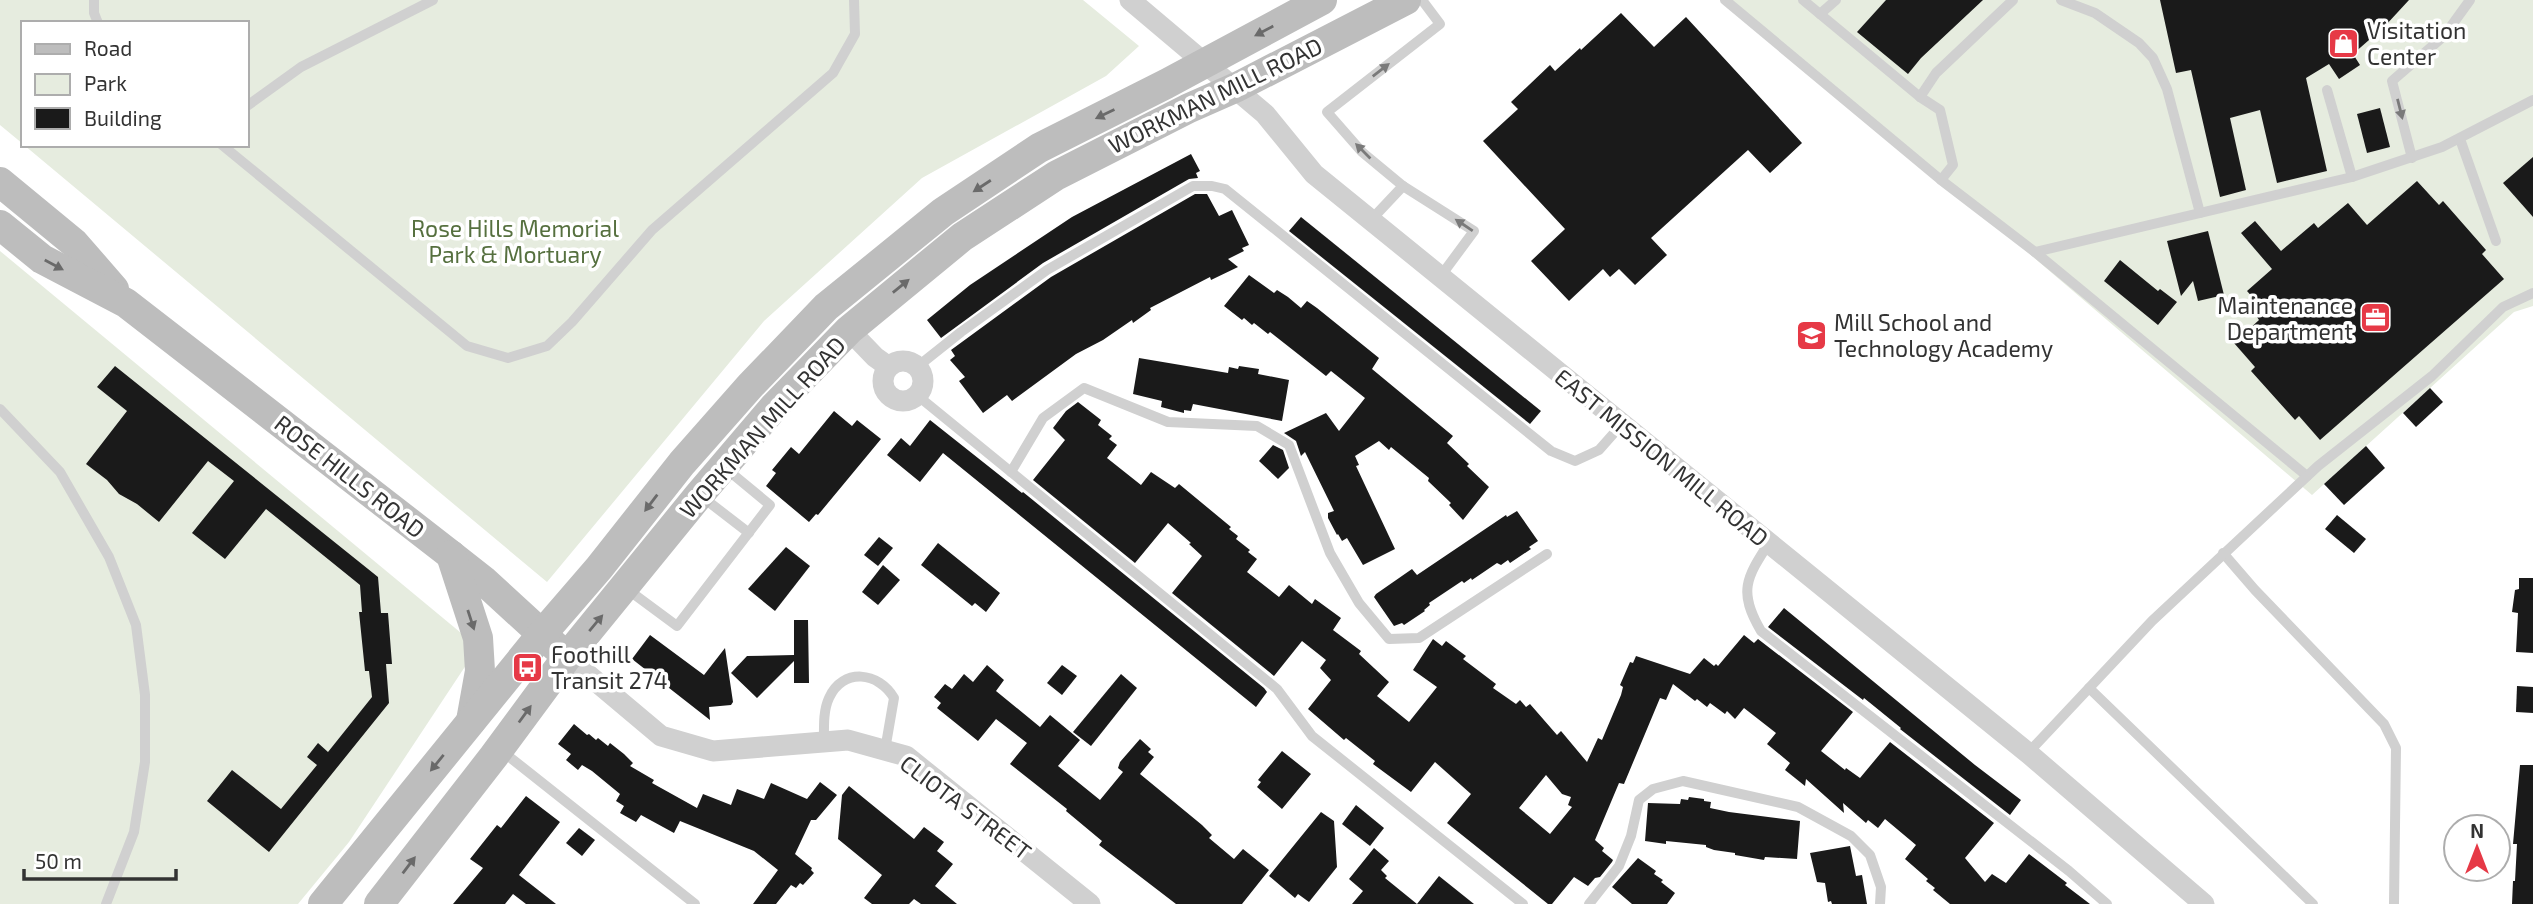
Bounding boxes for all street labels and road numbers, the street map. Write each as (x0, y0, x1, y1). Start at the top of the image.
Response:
street label: WORKMAN MILL ROAD (1104, 31, 1326, 159)
street label: WORKMAN MILL ROAD (673, 331, 851, 523)
street label: EAST MISSION MILL ROAD (1550, 362, 1774, 552)
street label: ROSE HILLS ROAD (269, 409, 431, 543)
street label: CLIOTA STREET (895, 749, 1037, 865)

